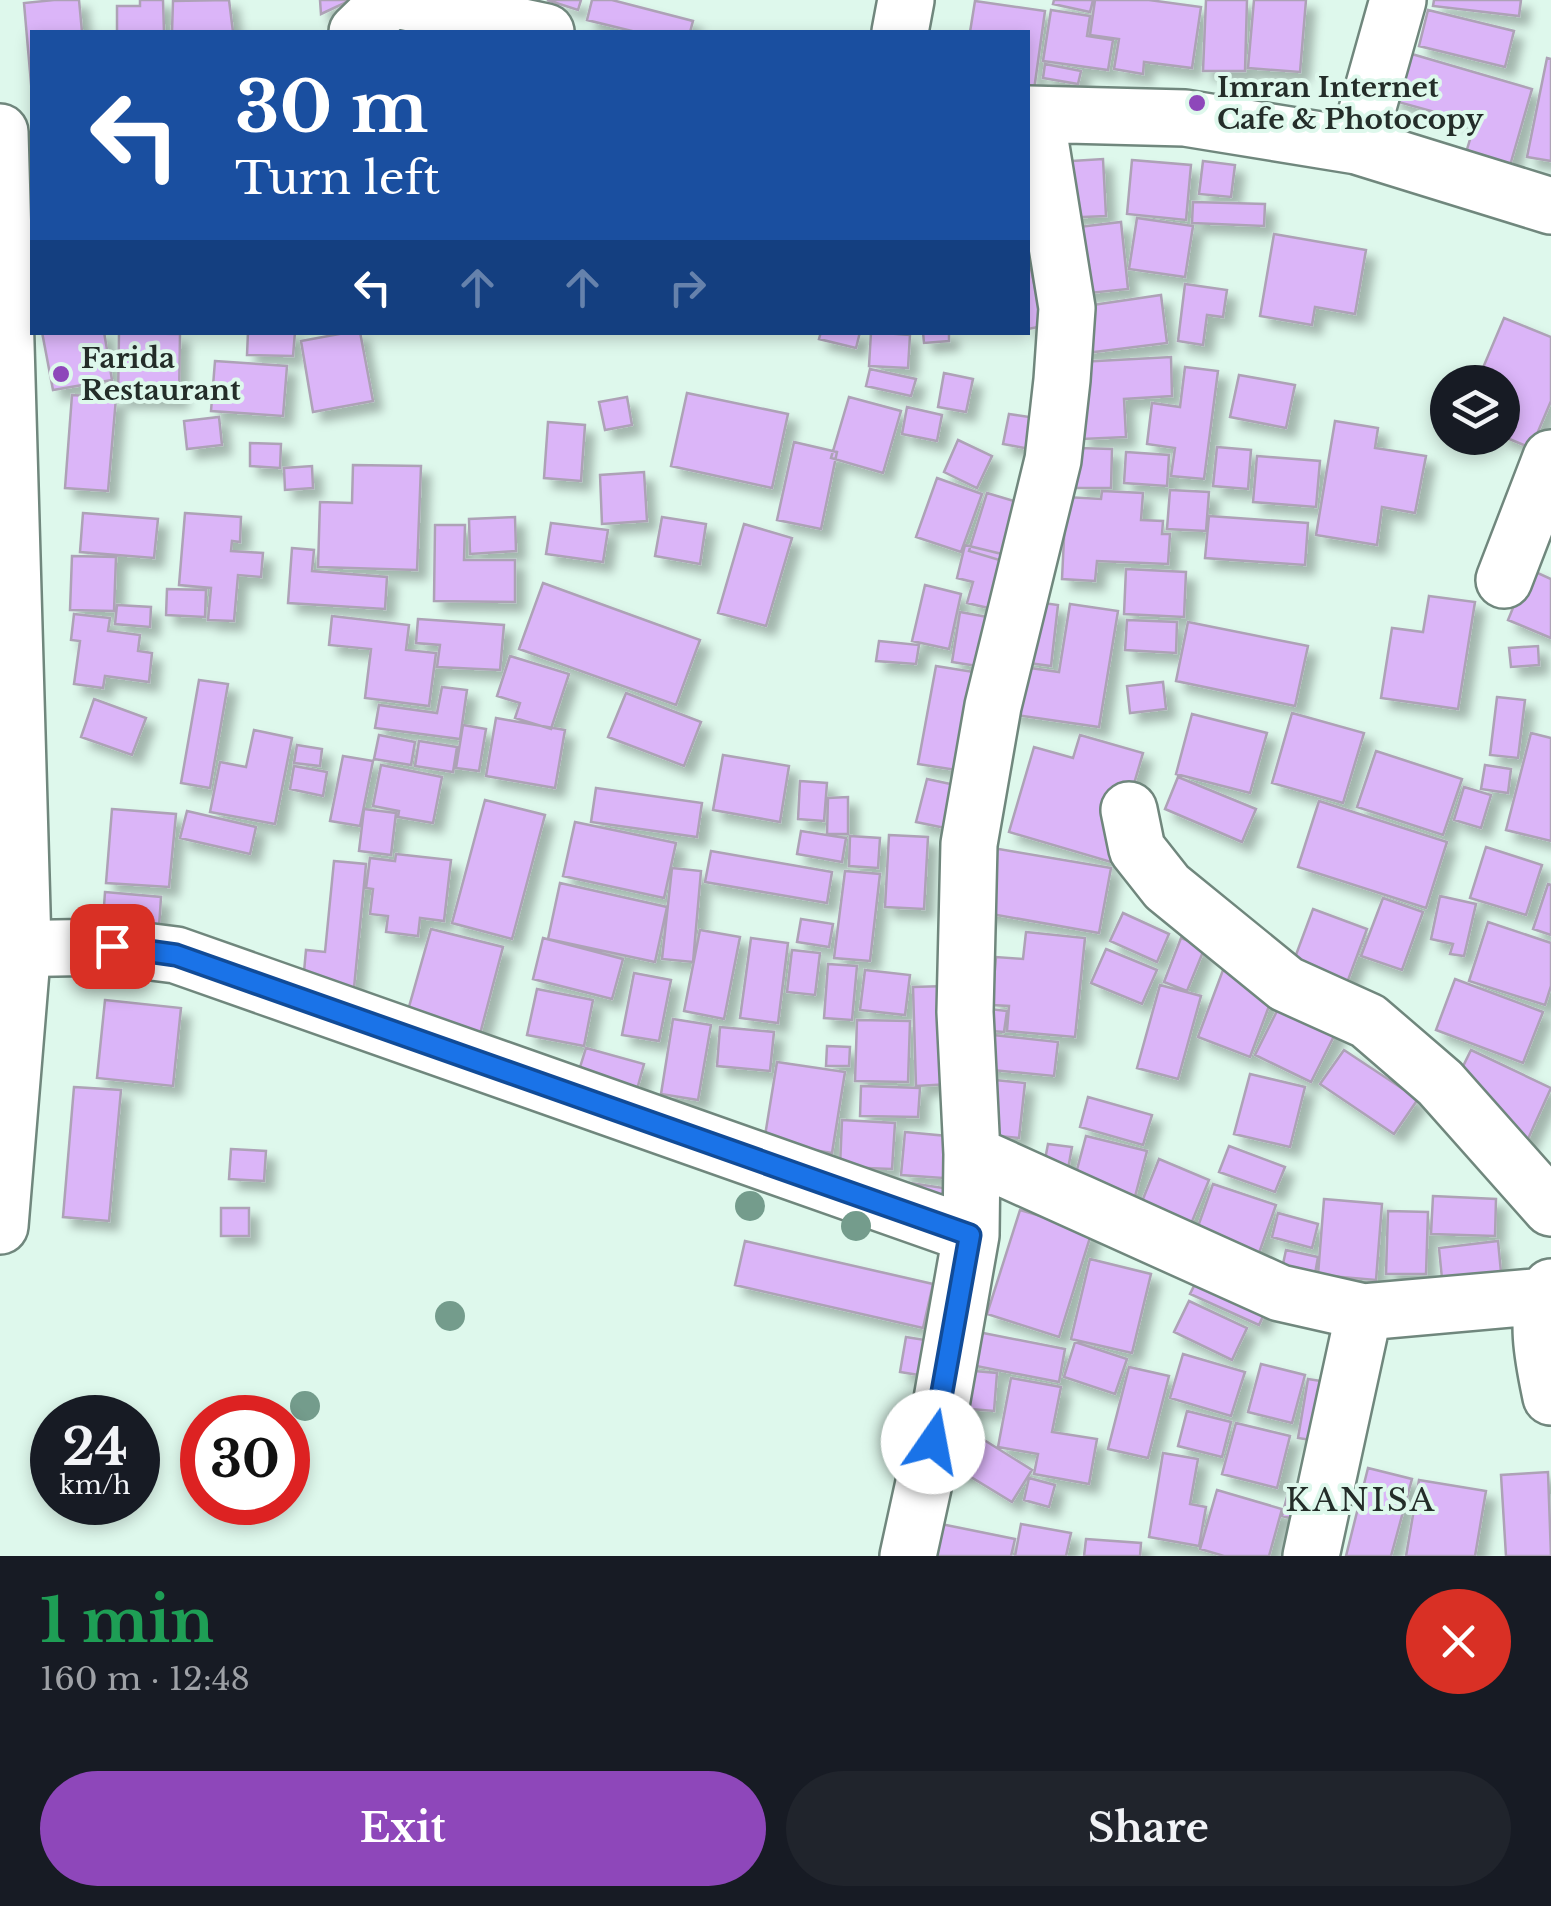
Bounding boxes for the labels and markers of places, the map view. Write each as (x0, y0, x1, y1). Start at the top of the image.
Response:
place label: Imran Internet Cafe & Photocopy (1217, 70, 1484, 137)
marker: Imran Internet Cafe & Photocopy (1186, 92, 1208, 114)
place label: Farida Restaurant (81, 341, 241, 408)
marker: Farida Restaurant (50, 363, 72, 385)
pin (70, 904, 155, 989)

